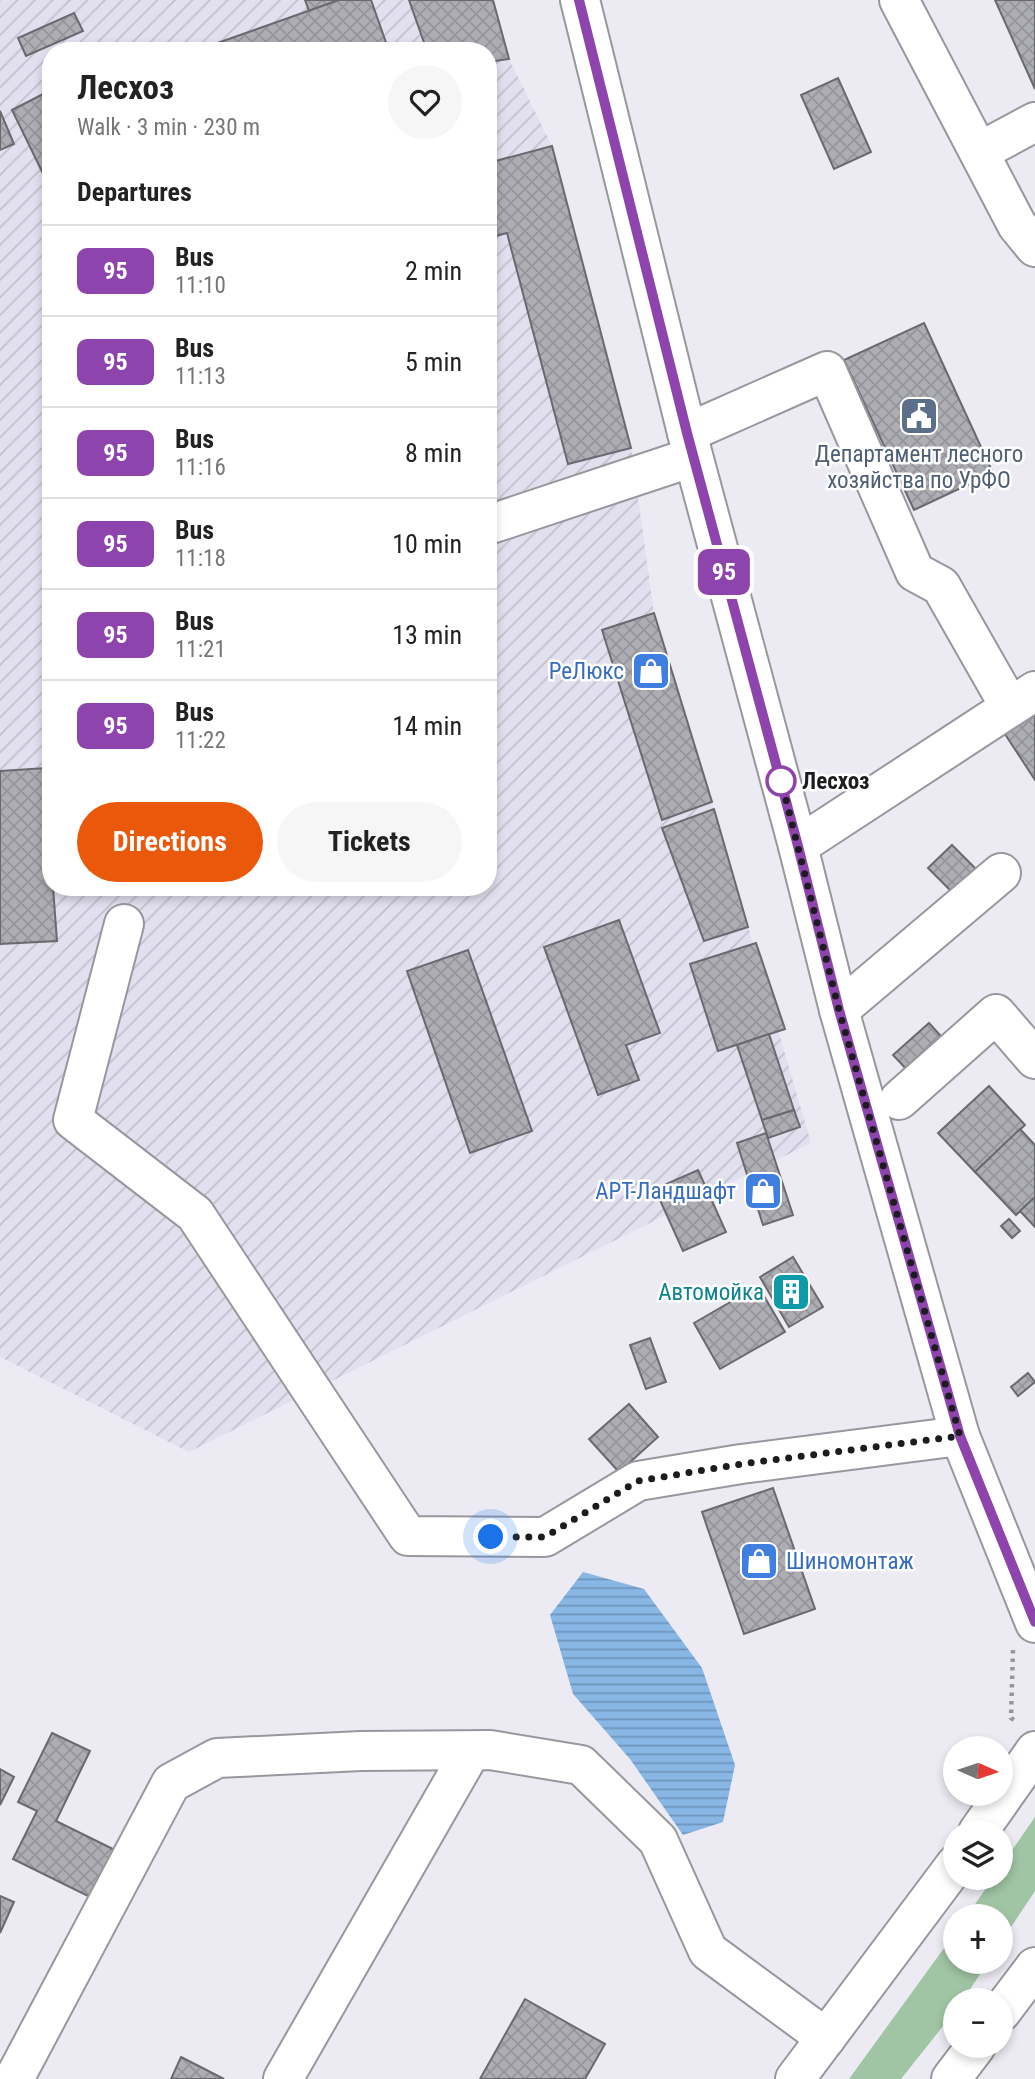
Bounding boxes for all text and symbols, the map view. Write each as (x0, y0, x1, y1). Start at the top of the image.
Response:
button: heart (388, 65, 462, 139)
text: Лесхоз (77, 68, 174, 107)
text: Walk · 3 min · 230 m (77, 114, 260, 141)
text: Departures (77, 177, 192, 207)
text: Bus (175, 242, 214, 272)
text: 2 min (405, 256, 462, 286)
text: 95 (103, 257, 128, 285)
text: 11:10 (175, 272, 226, 299)
text: Bus (175, 333, 214, 363)
text: 5 min (405, 347, 462, 377)
text: 95 (103, 348, 128, 376)
text: 11:13 (175, 363, 226, 390)
public building icon: Департамент лесного хозяйства по УрФО (898, 395, 940, 437)
text: Bus (175, 424, 214, 454)
text: 8 min (405, 438, 462, 468)
text: 95 (103, 439, 128, 467)
place label: Департамент лесного хозяйства по УрФО (815, 441, 1023, 494)
text: 11:16 (175, 454, 226, 481)
text: Bus (175, 515, 214, 545)
text: 10 min (392, 529, 462, 559)
text: 95 (103, 530, 128, 558)
text: 11:18 (175, 545, 226, 572)
line badge: 95 (692, 549, 756, 595)
text: 95 (712, 558, 736, 586)
text: Bus (175, 606, 214, 636)
text: 13 min (392, 620, 462, 650)
text: 95 (103, 621, 128, 649)
text: 11:21 (175, 636, 226, 663)
shop icon: РеЛюкс (630, 650, 672, 692)
place label: РеЛюкс (549, 658, 624, 685)
text: Bus (175, 697, 214, 727)
text: 14 min (392, 711, 462, 741)
text: 95 (103, 712, 128, 740)
text: 11:22 (175, 727, 226, 754)
marker: Лесхоз (766, 766, 796, 796)
place label: Лесхоз (802, 768, 870, 795)
button: Directions (77, 802, 263, 882)
button: Tickets (277, 802, 462, 882)
shop icon: АРТ-Ландшафт (742, 1170, 784, 1212)
place label: АРТ-Ландшафт (595, 1178, 736, 1205)
building icon: Автомойка (770, 1271, 812, 1313)
place label: Автомойка (658, 1279, 764, 1306)
your location (473, 1519, 508, 1554)
shop icon: Шиномонтаж (738, 1540, 780, 1582)
place label: Шиномонтаж (786, 1548, 914, 1575)
north arrow (943, 1736, 1013, 1806)
map controls (943, 1736, 1013, 2058)
button: layers (943, 1820, 1013, 1890)
button: + (943, 1904, 1013, 1974)
button: − (943, 1988, 1013, 2058)

